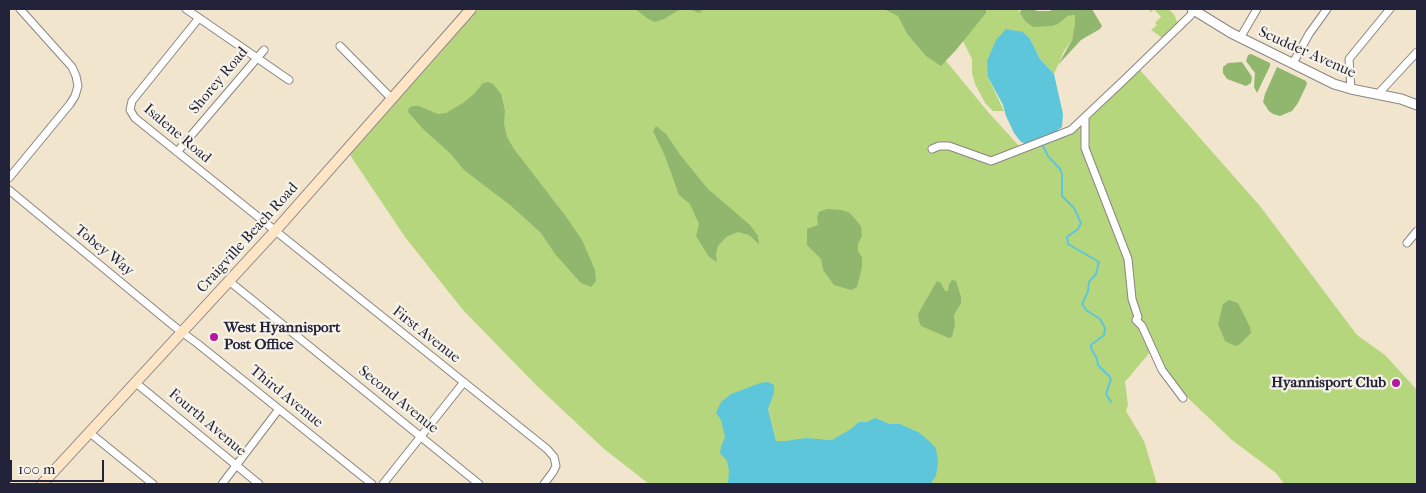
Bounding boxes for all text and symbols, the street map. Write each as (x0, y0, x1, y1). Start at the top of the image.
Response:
street label: Scudder Avenue (1256, 24, 1358, 82)
street label: Shorey Road (186, 44, 252, 118)
street label: Isalene Road (140, 101, 214, 167)
street label: Craigville Beach Road (194, 179, 302, 297)
street label: Tobey Way (71, 222, 137, 280)
street label: First Avenue (388, 303, 464, 367)
place label: West Hyannisport Post Office (224, 319, 340, 354)
marker: West Hyannisport Post Office (208, 331, 220, 343)
street label: Third Avenue (246, 362, 326, 432)
street label: Second Avenue (354, 362, 442, 438)
place label: Hyannisport Club (1271, 374, 1386, 392)
marker: Hyannisport Club (1390, 377, 1402, 389)
street label: Fourth Avenue (165, 385, 249, 461)
scale bar (12, 450, 106, 482)
text: 100 m (18, 460, 56, 478)

